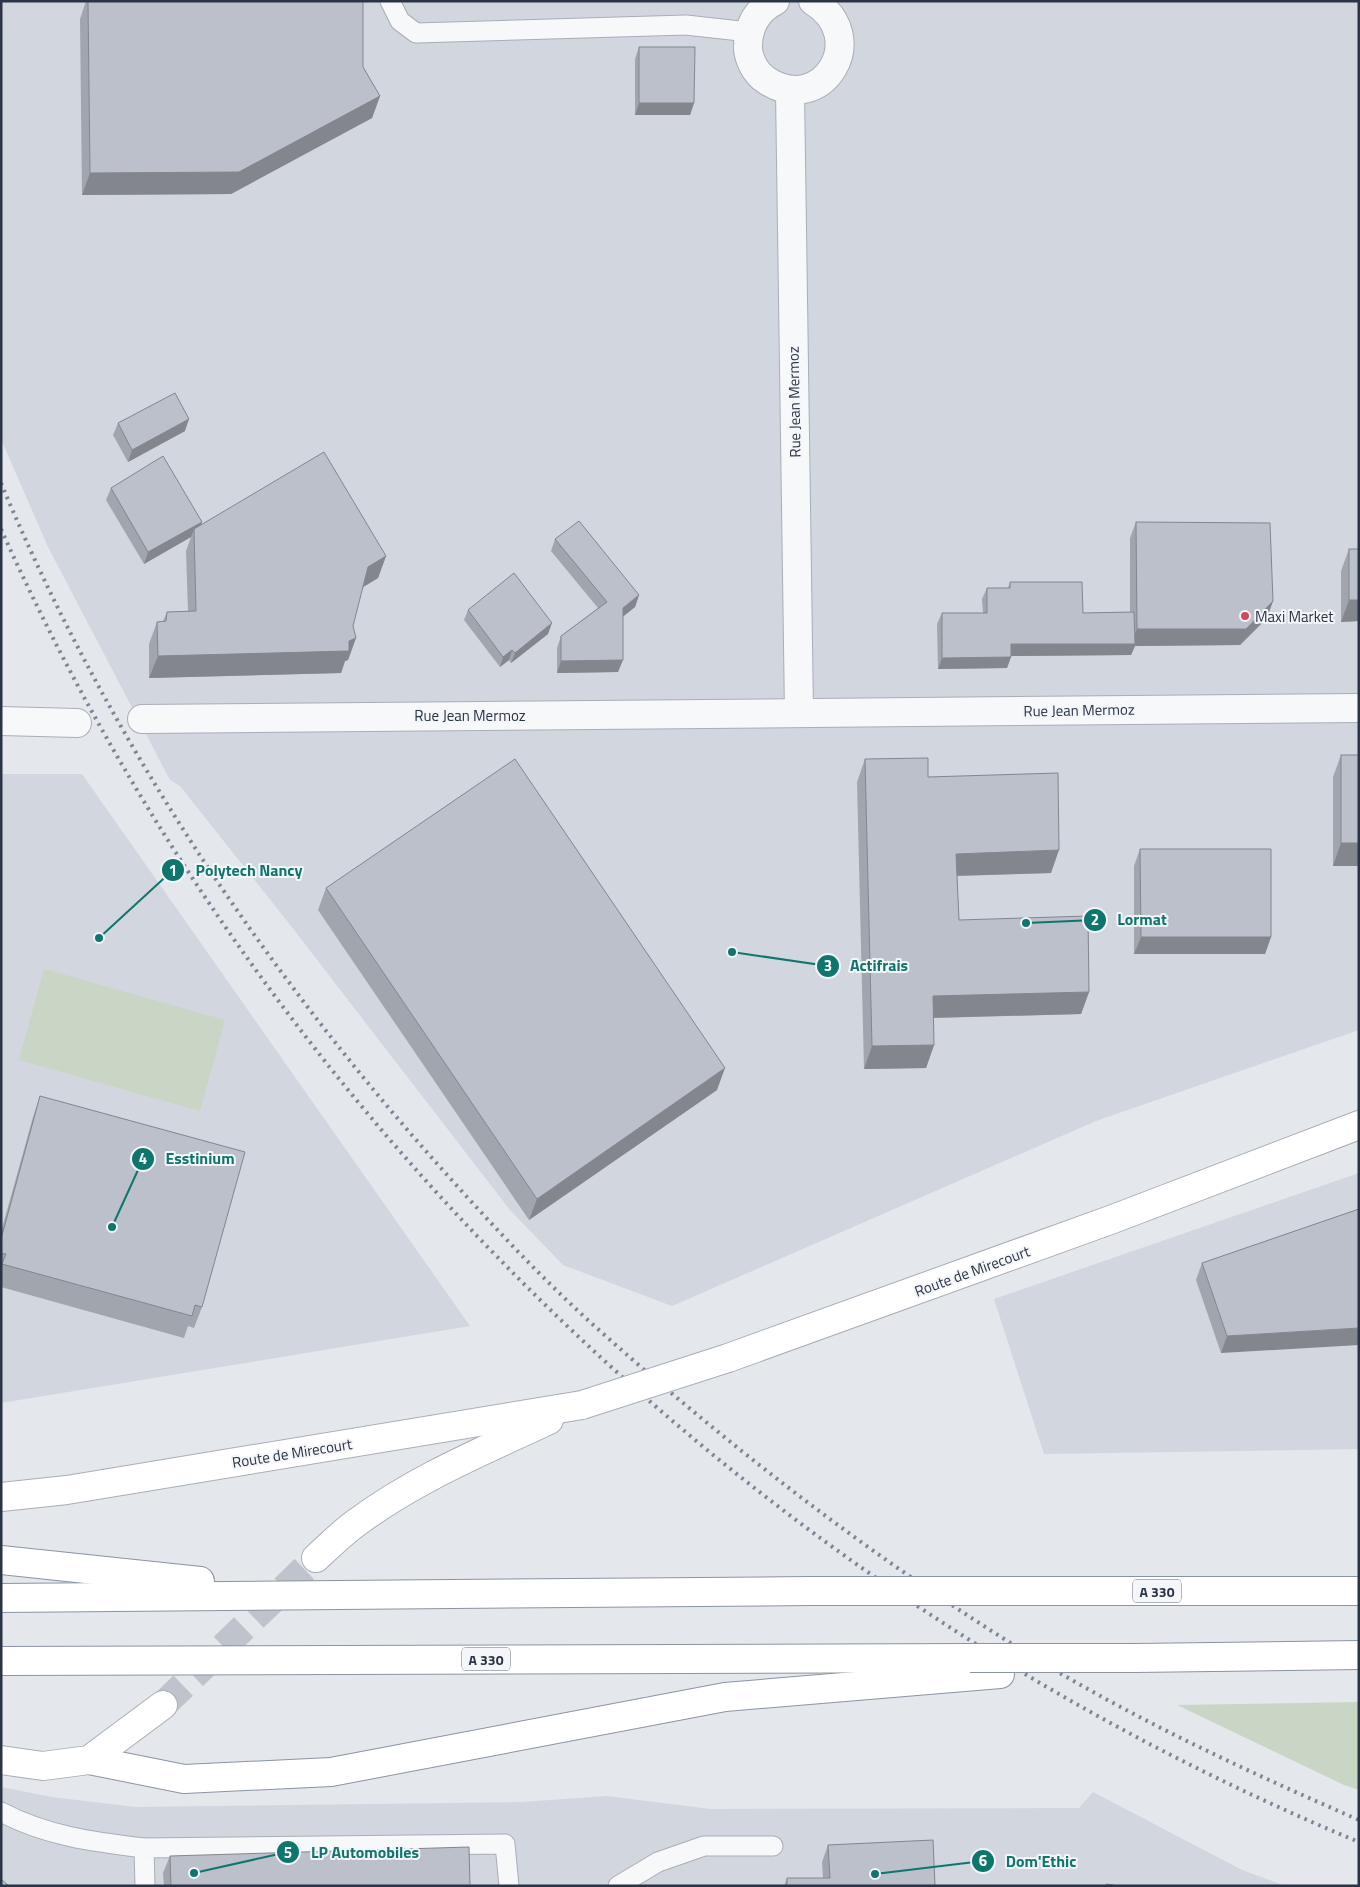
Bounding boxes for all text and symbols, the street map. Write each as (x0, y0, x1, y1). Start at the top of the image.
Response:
street label: Rue Jean Mermoz (782, 346, 806, 458)
place label: Maxi Market (1255, 605, 1334, 628)
marker: Maxi Market (1239, 610, 1251, 622)
street label: Rue Jean Mermoz (1023, 698, 1135, 722)
street label: Rue Jean Mermoz (414, 704, 526, 727)
callout: Polytech Nancy (161, 855, 313, 886)
text: Polytech Nancy (196, 858, 303, 882)
text: 1 (169, 859, 177, 882)
callout: Lormat (1082, 904, 1177, 935)
text: Lormat (1117, 907, 1167, 931)
text: 2 (1091, 908, 1099, 931)
callout: Actifrais (815, 950, 918, 981)
text: Actifrais (850, 953, 908, 977)
text: 3 (824, 954, 832, 977)
callout: Esstinium (131, 1143, 245, 1174)
text: Esstinium (165, 1146, 235, 1170)
text: 4 (139, 1147, 147, 1170)
street label: Route de Mirecourt (911, 1239, 1034, 1303)
street label: Route de Mirecourt (230, 1432, 354, 1474)
road number: A 330 (1133, 1580, 1181, 1602)
road number: A 330 (462, 1648, 510, 1670)
callout: LP Automobiles (276, 1837, 429, 1868)
text: LP Automobiles (311, 1840, 419, 1864)
text: 5 (284, 1841, 292, 1864)
callout: Dom'Ethic (970, 1845, 1086, 1876)
text: 6 (979, 1849, 987, 1872)
text: Dom'Ethic (1006, 1849, 1076, 1873)

